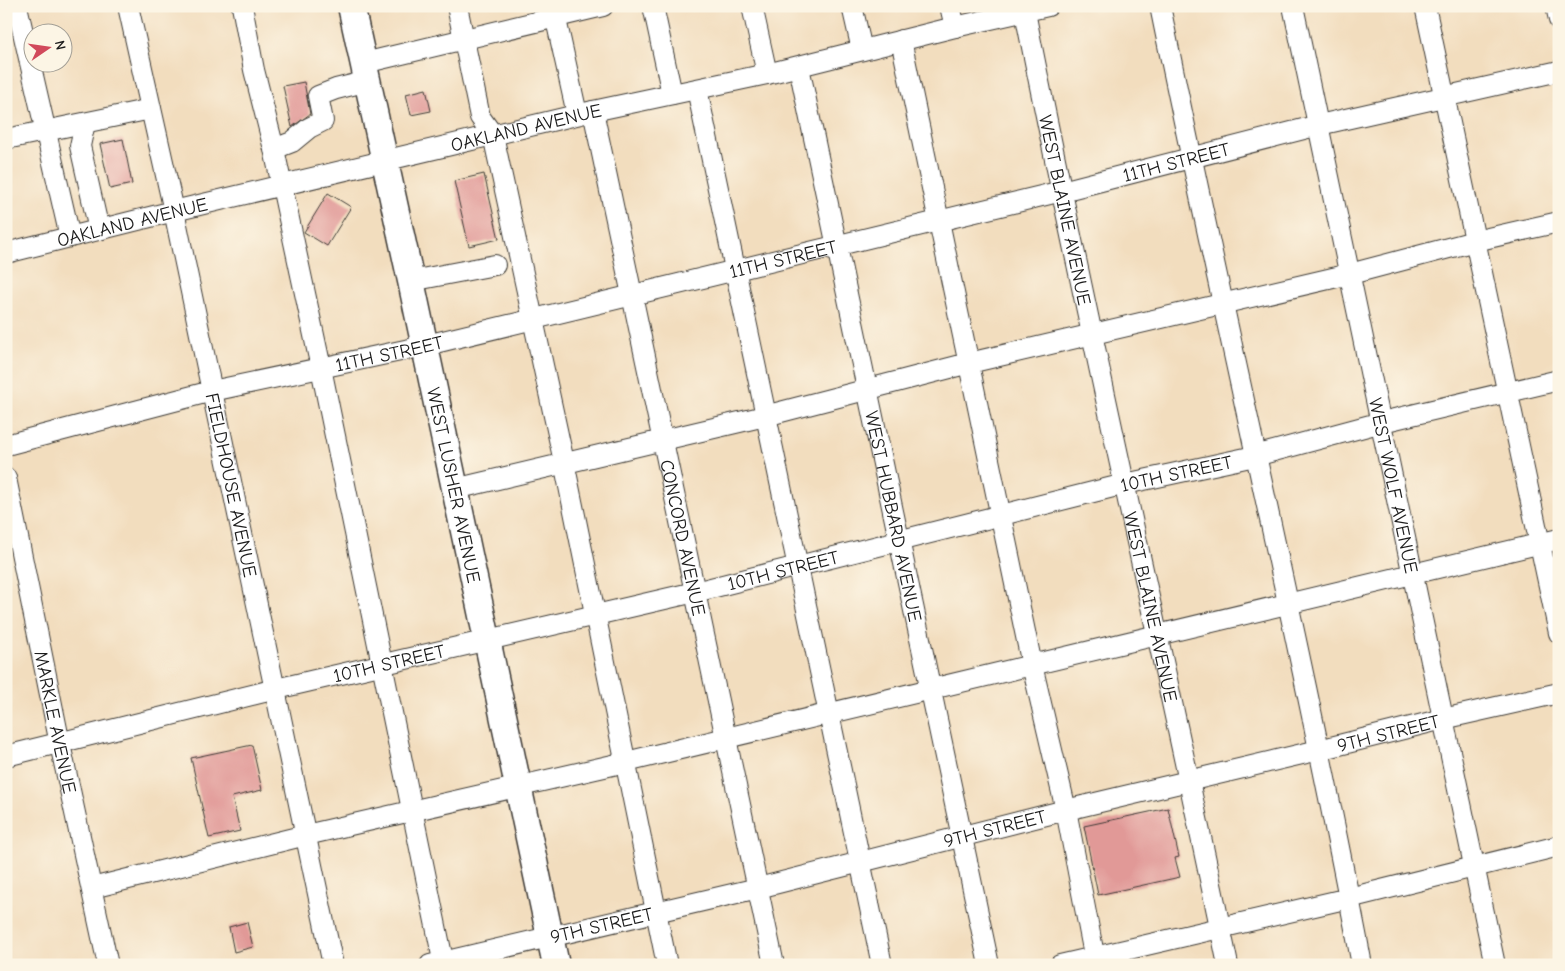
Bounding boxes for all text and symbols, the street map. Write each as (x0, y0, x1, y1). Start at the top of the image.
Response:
north arrow (22, 22, 72, 72)
text: N (51, 39, 69, 52)
street label: OAKLAND AVENUE (449, 100, 604, 157)
street label: WEST BLAINE AVENUE (1034, 113, 1095, 307)
street label: 11TH STREET (1120, 138, 1232, 187)
street label: OAKLAND AVENUE (55, 193, 210, 252)
street label: 11TH STREET (727, 236, 839, 283)
street label: 11TH STREET (333, 331, 445, 377)
street label: WEST LUSHER AVENUE (422, 385, 485, 585)
street label: FIELDHOUSE AVENUE (201, 391, 261, 579)
street label: WEST WOLF AVENUE (1364, 396, 1422, 575)
street label: WEST HUBBARD AVENUE (860, 409, 926, 624)
street label: 10TH STREET (1118, 451, 1234, 497)
street label: CONCORD AVENUE (655, 458, 710, 618)
street label: WEST BLAINE AVENUE (1119, 510, 1182, 704)
street label: 10TH STREET (725, 546, 841, 595)
street label: 10TH STREET (331, 640, 447, 687)
street label: MARKLE AVENUE (29, 649, 80, 796)
street label: 9TH STREET (1335, 710, 1442, 757)
street label: 9TH STREET (941, 806, 1048, 853)
street label: 9TH STREET (548, 903, 655, 948)

